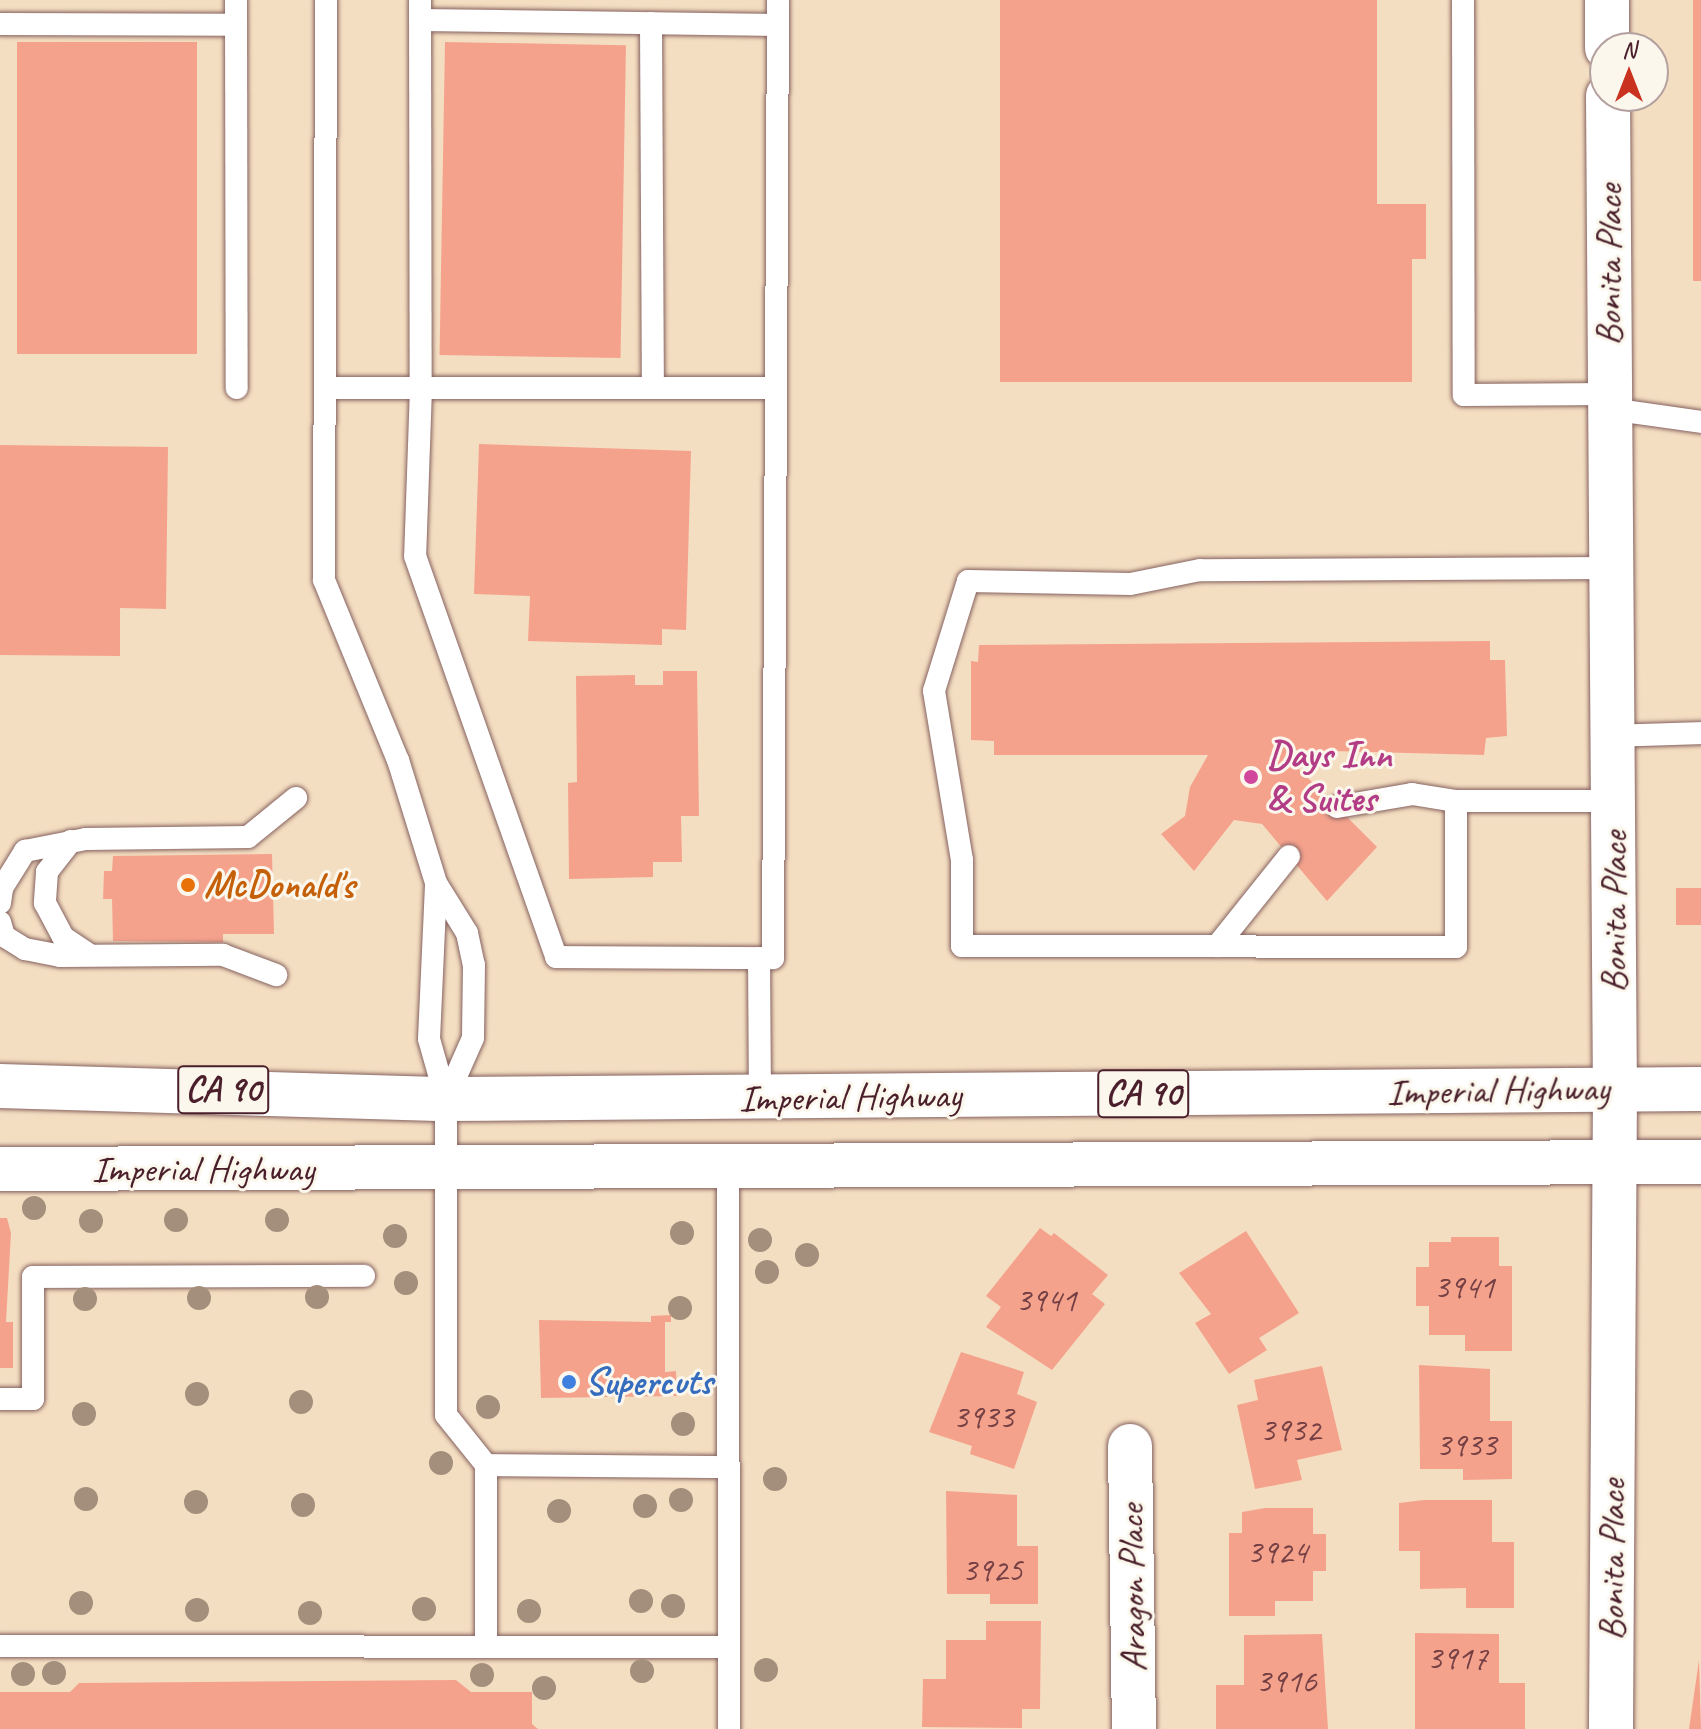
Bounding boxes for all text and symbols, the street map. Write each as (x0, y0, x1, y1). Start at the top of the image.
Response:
north arrow (1589, 32, 1669, 112)
text: N (1622, 36, 1636, 64)
street label: Bonita Place (1586, 184, 1632, 346)
place label: Days Inn & Suites (1267, 732, 1391, 822)
marker: Days Inn & Suites (1242, 768, 1260, 786)
street label: Bonita Place (1591, 831, 1637, 993)
place label: McDonald's (204, 862, 354, 908)
marker: McDonald's (179, 876, 197, 894)
road number: CA 90 (177, 1058, 269, 1122)
road number: CA 90 (1097, 1062, 1189, 1126)
street label: Imperial Highway (1386, 1065, 1610, 1115)
street label: Imperial Highway (738, 1072, 962, 1122)
street label: Imperial Highway (92, 1146, 314, 1192)
house number: 3941 (1433, 1267, 1495, 1307)
house number: 3941 (1015, 1280, 1077, 1320)
place label: Supercuts (585, 1359, 712, 1405)
marker: Supercuts (560, 1373, 578, 1391)
house number: 3933 (952, 1397, 1014, 1437)
house number: 3932 (1259, 1410, 1321, 1450)
house number: 3933 (1435, 1425, 1497, 1465)
street label: Bonita Place (1589, 1479, 1635, 1641)
street label: Aragon Place (1108, 1503, 1156, 1673)
house number: 3924 (1246, 1532, 1308, 1572)
house number: 3925 (961, 1550, 1023, 1590)
house number: 3917 (1426, 1638, 1488, 1678)
house number: 3916 (1255, 1661, 1317, 1701)

